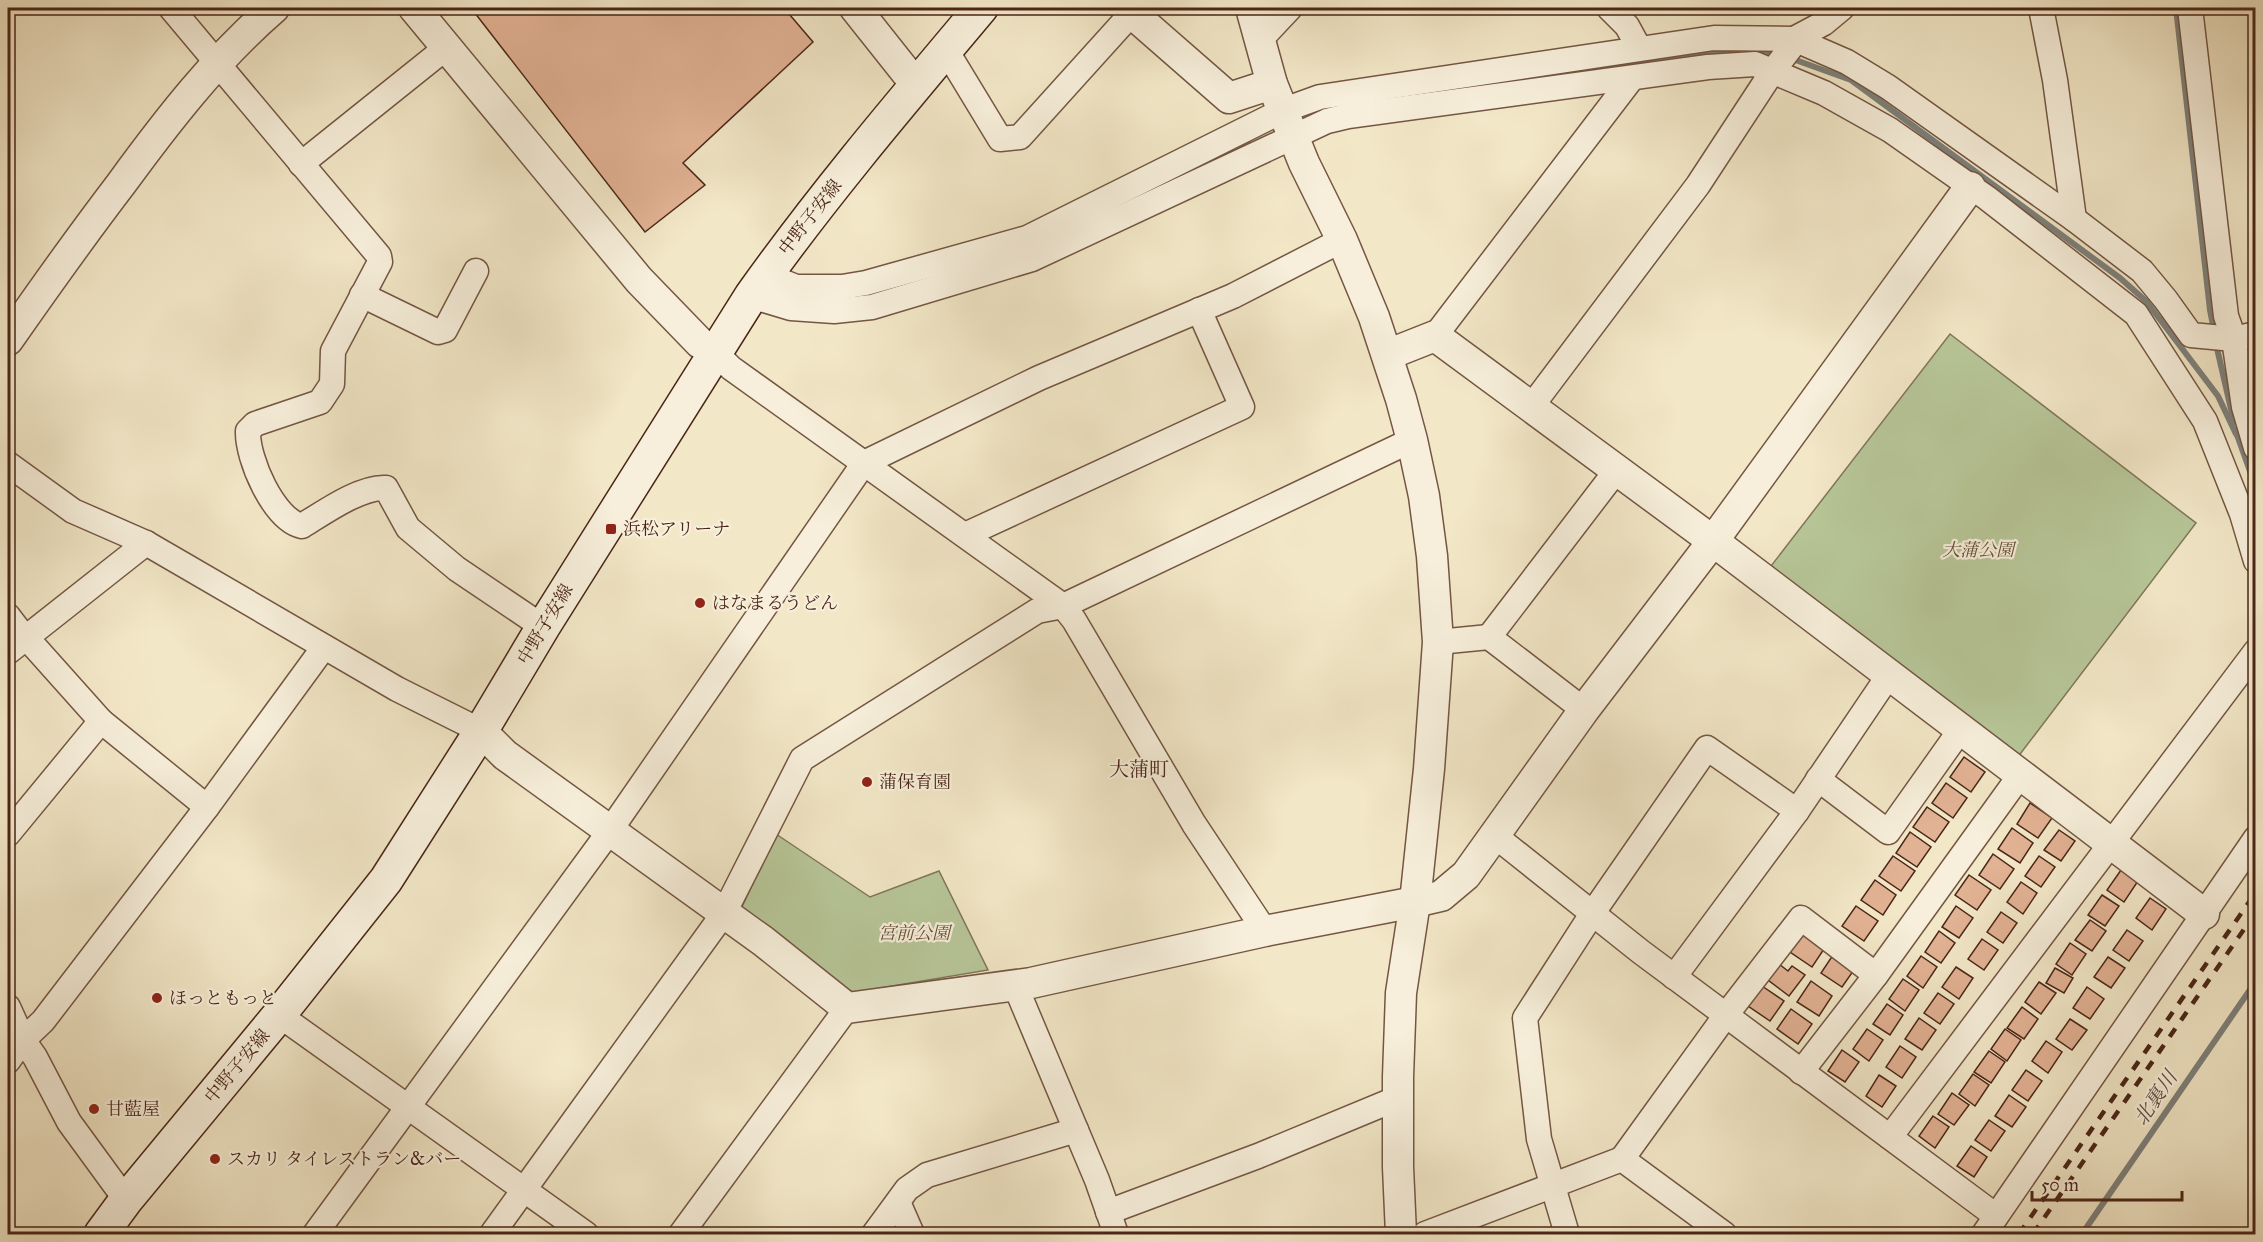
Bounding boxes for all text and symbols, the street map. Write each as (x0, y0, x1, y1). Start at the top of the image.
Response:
street label: 中野子安線 (774, 175, 846, 259)
place label: 浜松アリーナ (623, 518, 730, 540)
marker: 浜松アリーナ (604, 522, 618, 536)
park label: 大蒲公園 (1942, 539, 2017, 561)
street label: 中野子安線 (512, 580, 578, 668)
place label: はなまるうどん (712, 592, 838, 614)
marker: はなまるうどん (693, 596, 707, 610)
district label: 大蒲町 (1109, 757, 1169, 781)
place label: 蒲保育園 (879, 771, 951, 793)
marker: 蒲保育園 (860, 775, 874, 789)
park label: 宮前公園 (878, 922, 953, 944)
place label: ほっともっと (169, 987, 277, 1009)
marker: ほっともっと (150, 991, 164, 1005)
street label: 中野子安線 (200, 1024, 274, 1108)
water label: 北裏川 (2128, 1065, 2183, 1130)
place label: 甘藍屋 (106, 1098, 160, 1120)
marker: 甘藍屋 (87, 1102, 101, 1116)
place label: スカリ タイレストラン&バー (227, 1148, 461, 1170)
marker: スカリ タイレストラン&バー (208, 1152, 222, 1166)
scale bar (2032, 1164, 2182, 1202)
text: 50 m (2041, 1174, 2079, 1196)

